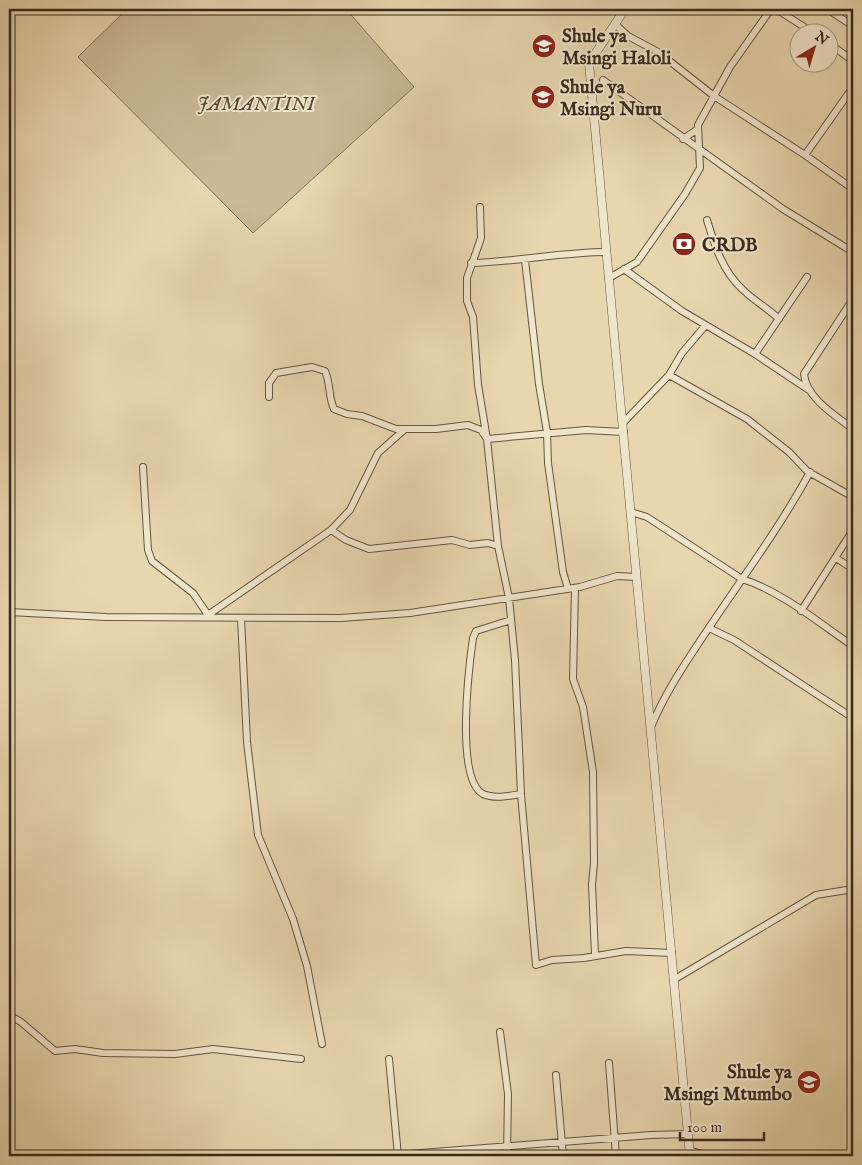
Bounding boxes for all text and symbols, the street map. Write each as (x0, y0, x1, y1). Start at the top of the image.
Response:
north arrow (790, 22, 840, 72)
place label: Shule ya Msingi Haloli (562, 25, 671, 71)
text: N (810, 27, 832, 49)
school or university icon: Shule ya Msingi Haloli (531, 33, 557, 59)
place label: Shule ya Msingi Nuru (560, 76, 662, 122)
school or university icon: Shule ya Msingi Nuru (530, 84, 556, 110)
park label: JAMANTINI (198, 93, 316, 117)
bank icon: CRDB (671, 231, 697, 257)
place label: CRDB (702, 234, 758, 258)
place label: Shule ya Msingi Mtumbo (664, 1061, 793, 1107)
school or university icon: Shule ya Msingi Mtumbo (796, 1069, 822, 1095)
scale bar (680, 1110, 763, 1142)
text: 100 m (687, 1118, 723, 1137)

